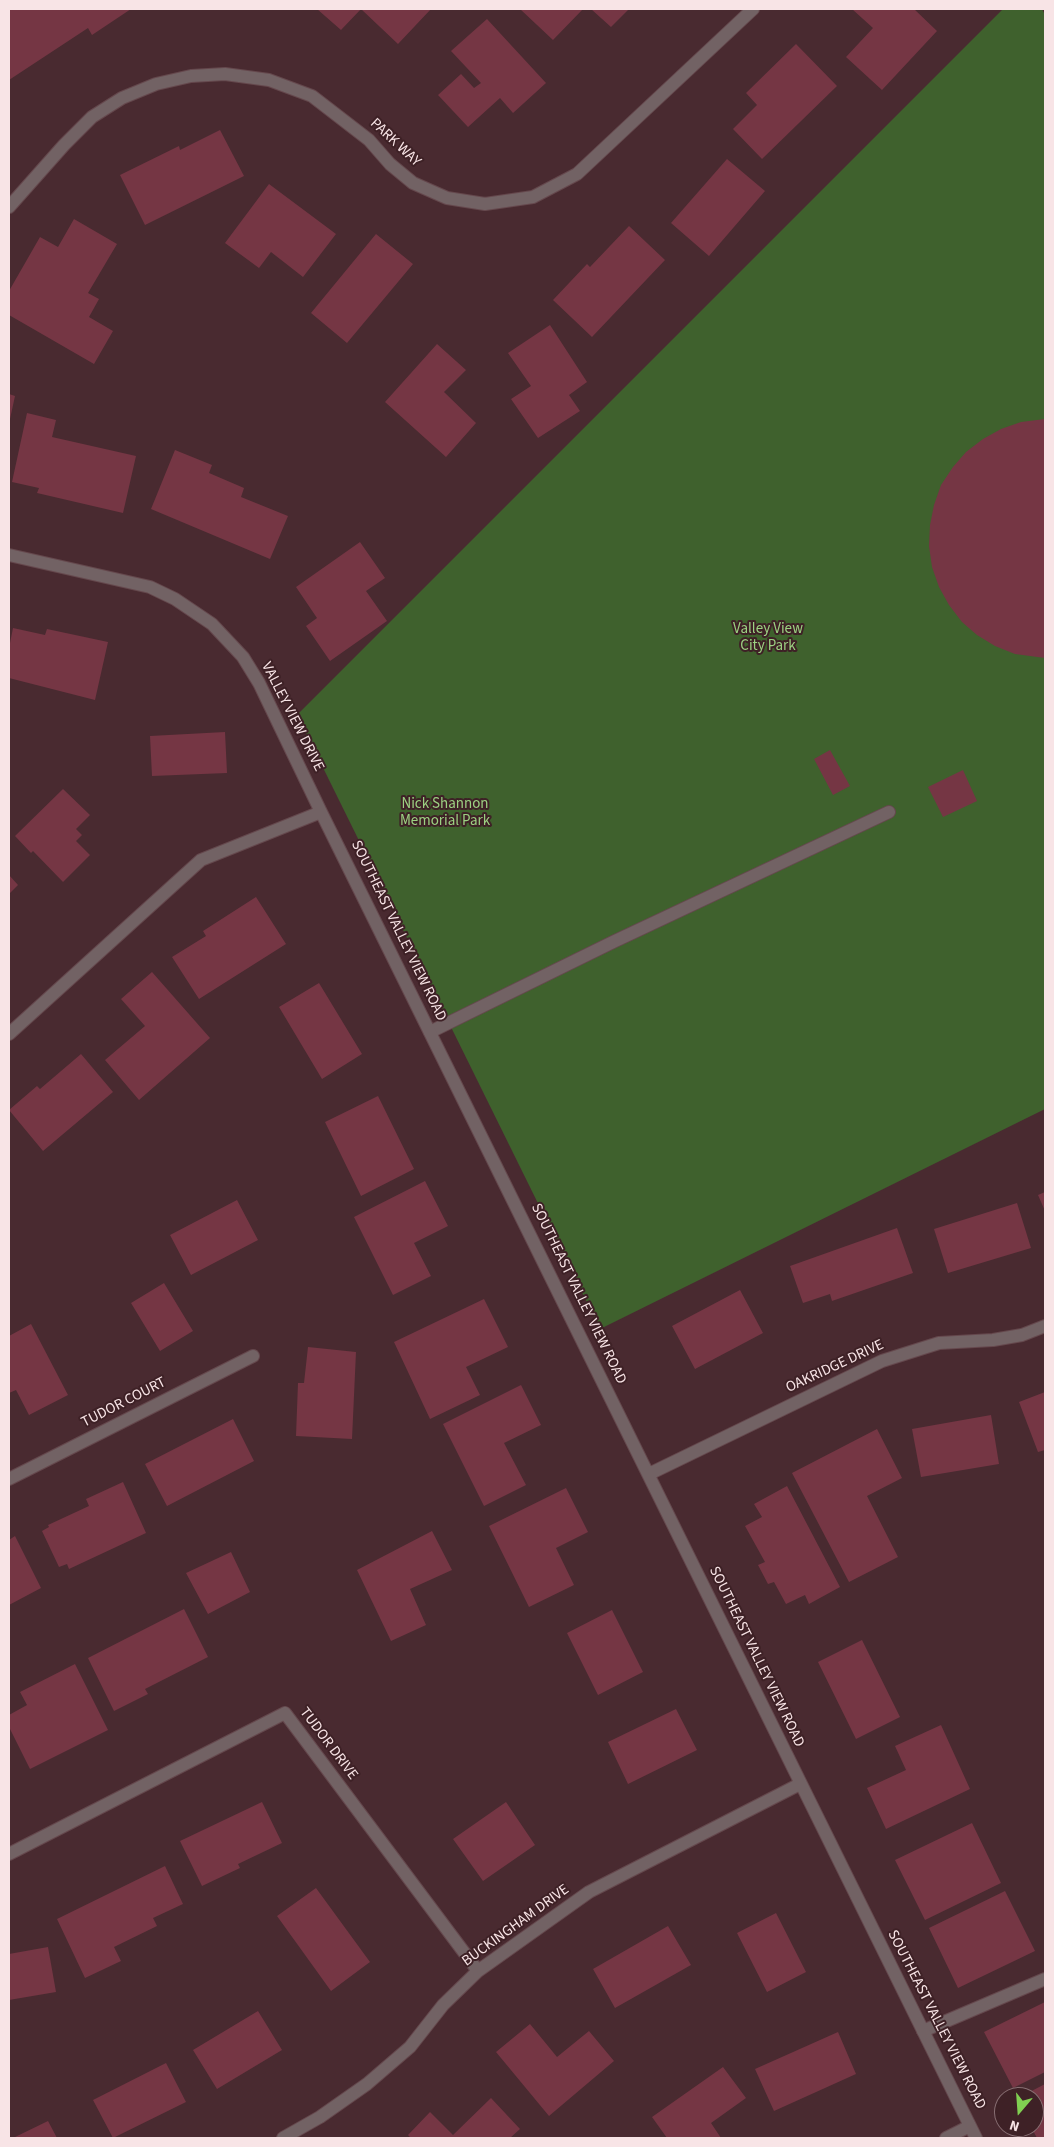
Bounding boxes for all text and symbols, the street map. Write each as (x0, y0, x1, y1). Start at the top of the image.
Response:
street label: PARK WAY (366, 115, 424, 171)
park label: Valley View City Park (733, 621, 803, 656)
street label: VALLEY VIEW DRIVE (257, 659, 327, 775)
park label: Nick Shannon Memorial Park (400, 796, 490, 831)
street label: SOUTHEAST VALLEY VIEW ROAD (346, 838, 450, 1024)
street label: SOUTHEAST VALLEY VIEW ROAD (526, 1201, 630, 1387)
street label: OAKRIDGE DRIVE (783, 1336, 887, 1398)
street label: TUDOR COURT (79, 1374, 169, 1432)
street label: SOUTHEAST VALLEY VIEW ROAD (704, 1564, 808, 1750)
street label: TUDOR DRIVE (295, 1704, 361, 1784)
street label: BUCKINGHAM DRIVE (459, 1881, 573, 1971)
street label: SOUTHEAST VALLEY VIEW ROAD (883, 1927, 989, 2113)
north arrow (994, 2087, 1044, 2137)
text: N (1007, 2114, 1022, 2136)

